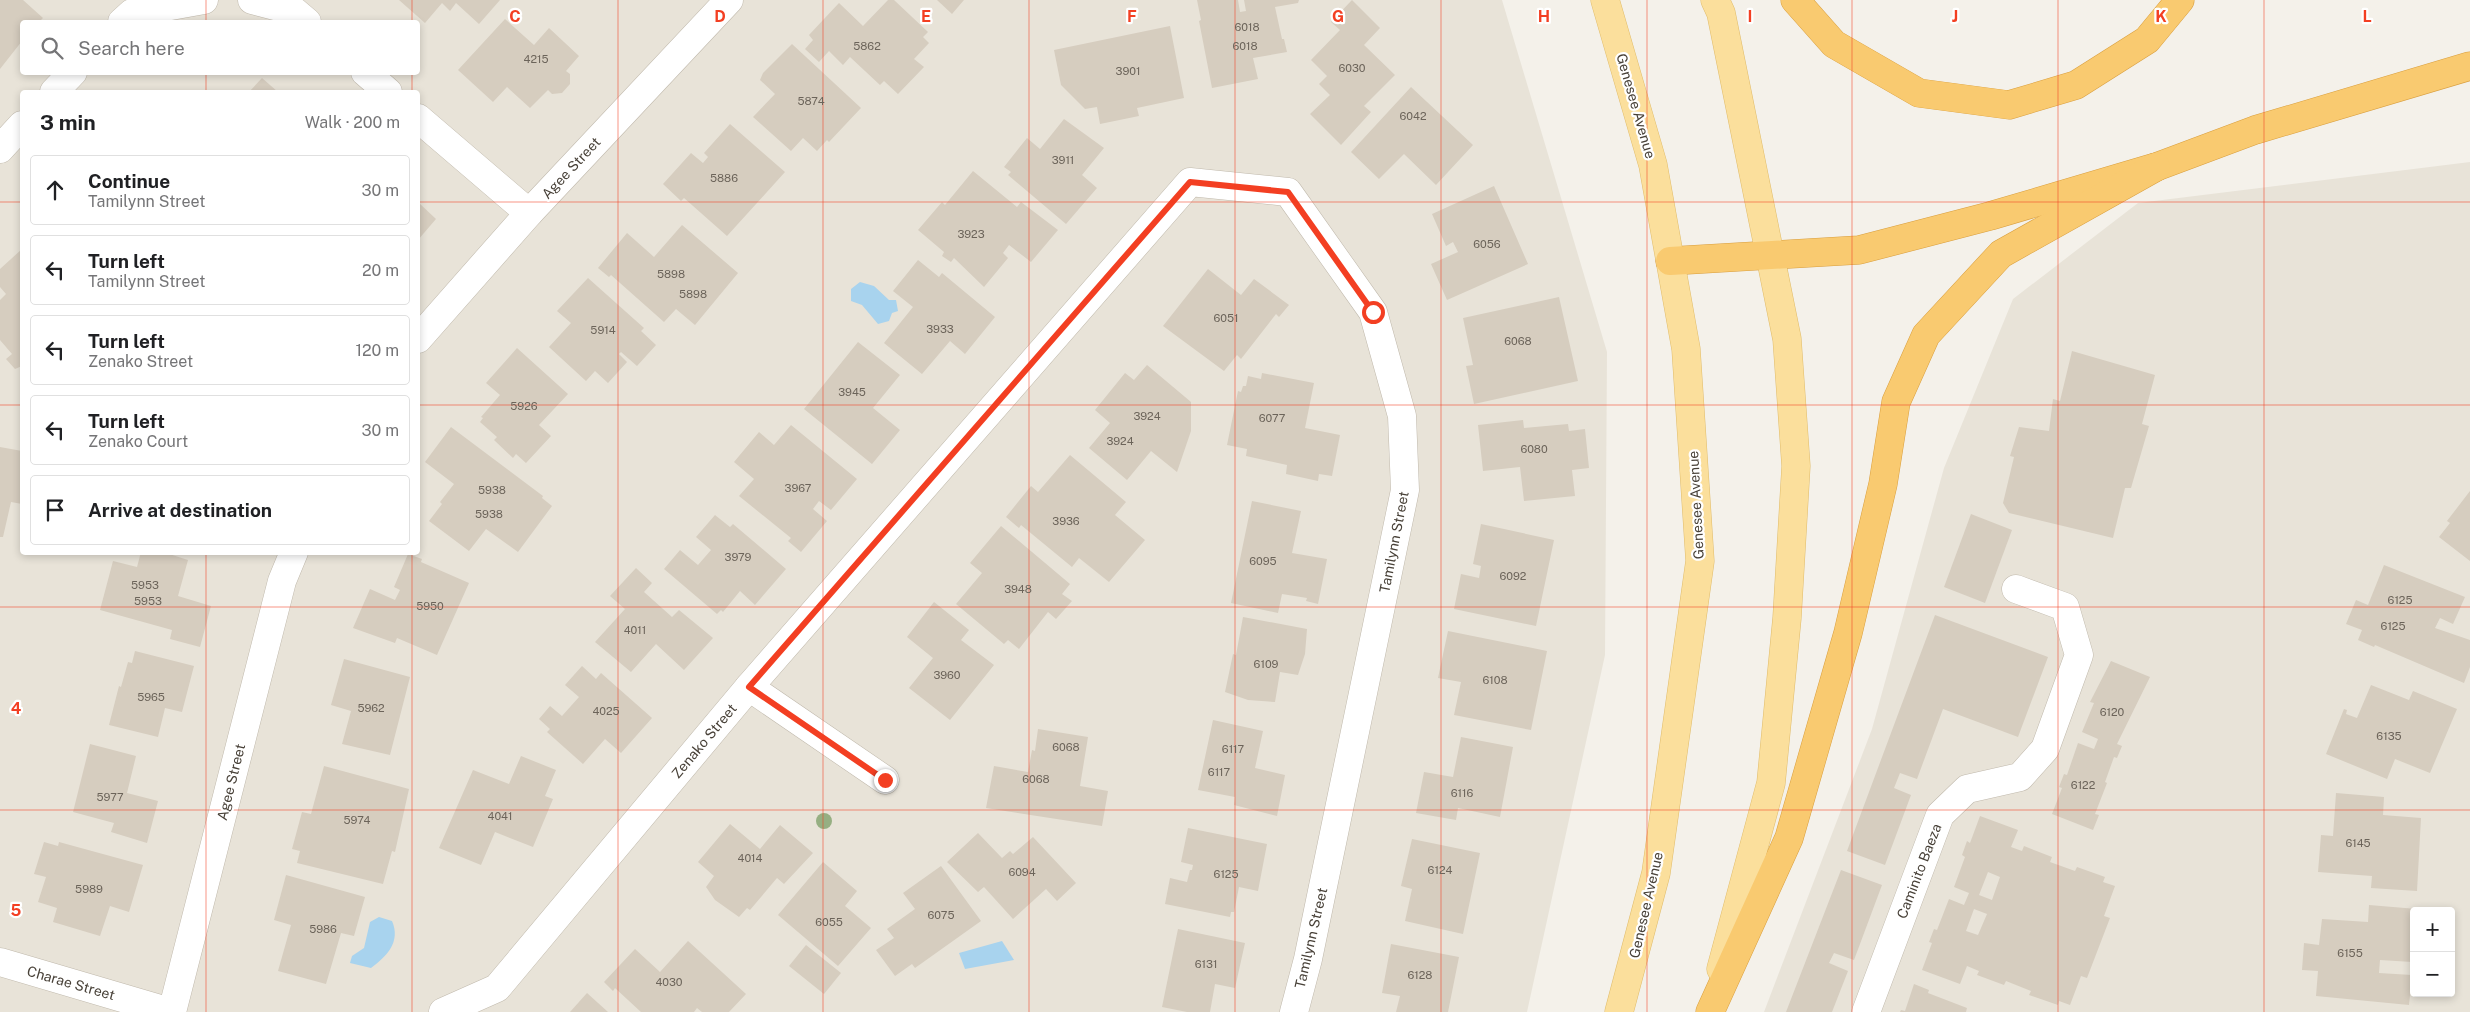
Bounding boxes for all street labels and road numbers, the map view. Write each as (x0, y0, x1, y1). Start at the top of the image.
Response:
street label: Genesee Avenue (1613, 52, 1659, 160)
street label: Agee Street (538, 134, 604, 202)
street label: Genesee Avenue (1685, 450, 1707, 560)
street label: Tamilynn Street (1376, 490, 1412, 594)
street label: Zenako Street (668, 701, 740, 781)
street label: Agee Street (214, 742, 248, 822)
street label: Caminito Baeza (1894, 821, 1944, 921)
street label: Genesee Avenue (1626, 850, 1666, 960)
street label: Tamilynn Street (1292, 886, 1330, 990)
street label: Charae Street (25, 963, 117, 1003)

